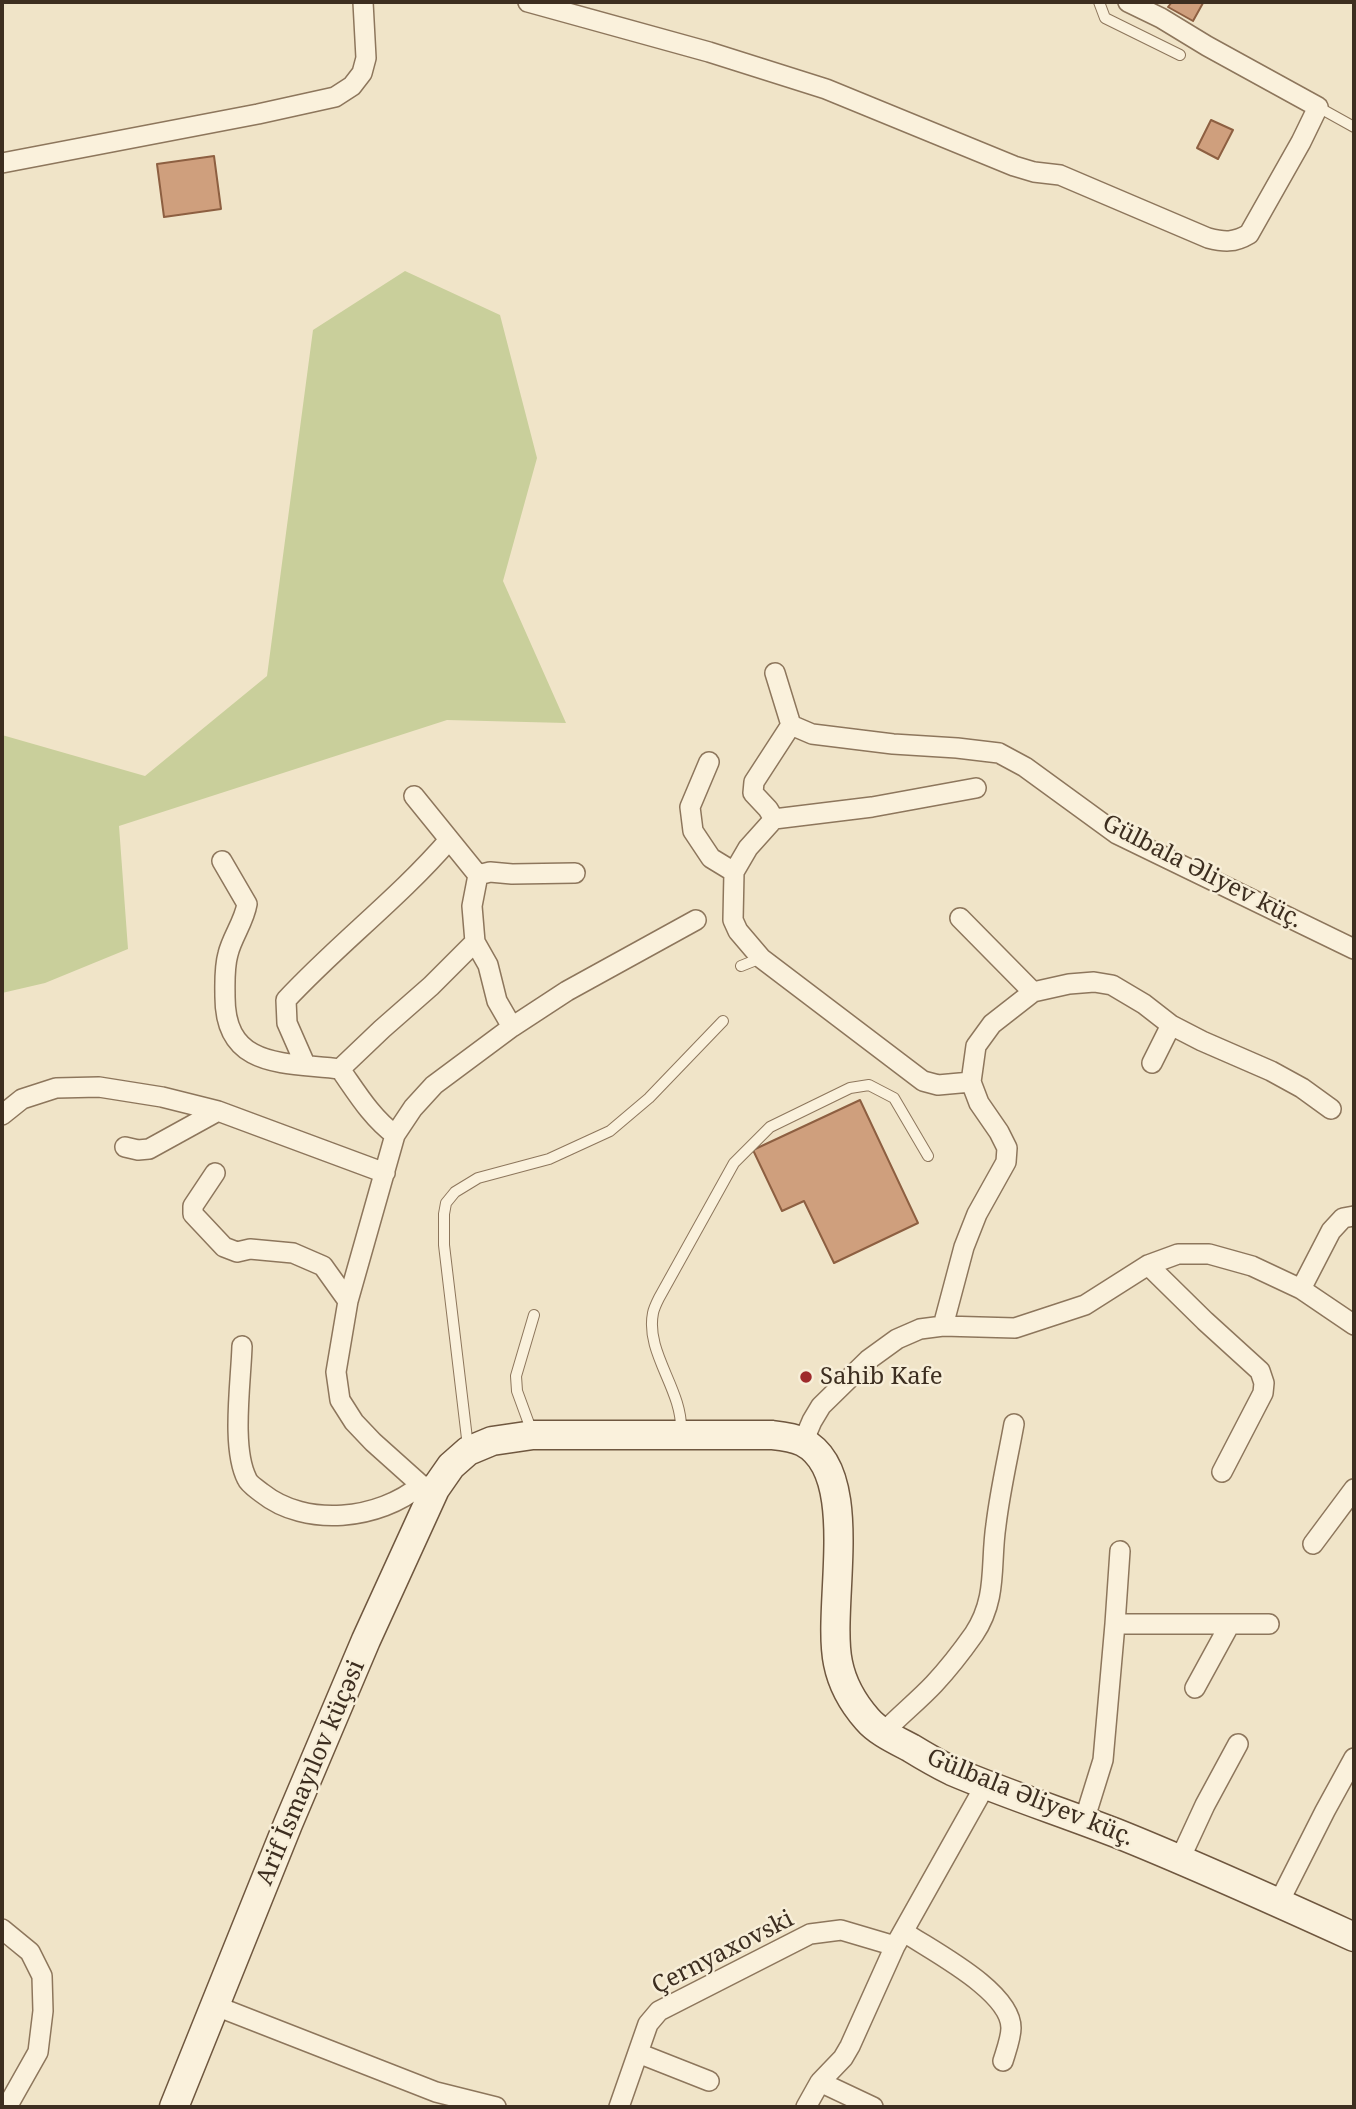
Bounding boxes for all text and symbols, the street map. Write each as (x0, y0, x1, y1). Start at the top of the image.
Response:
street label: Gülbala Əliyev küç. (1097, 809, 1307, 935)
place label: Sahib Kafe (820, 1363, 942, 1391)
marker: Sahib Kafe (798, 1369, 814, 1385)
street label: Arif İsmayılov küçəsi (251, 1656, 371, 1890)
street label: Gülbala Əliyev küç. (922, 1743, 1138, 1853)
street label: Çernyaxovski (647, 1905, 799, 2001)

